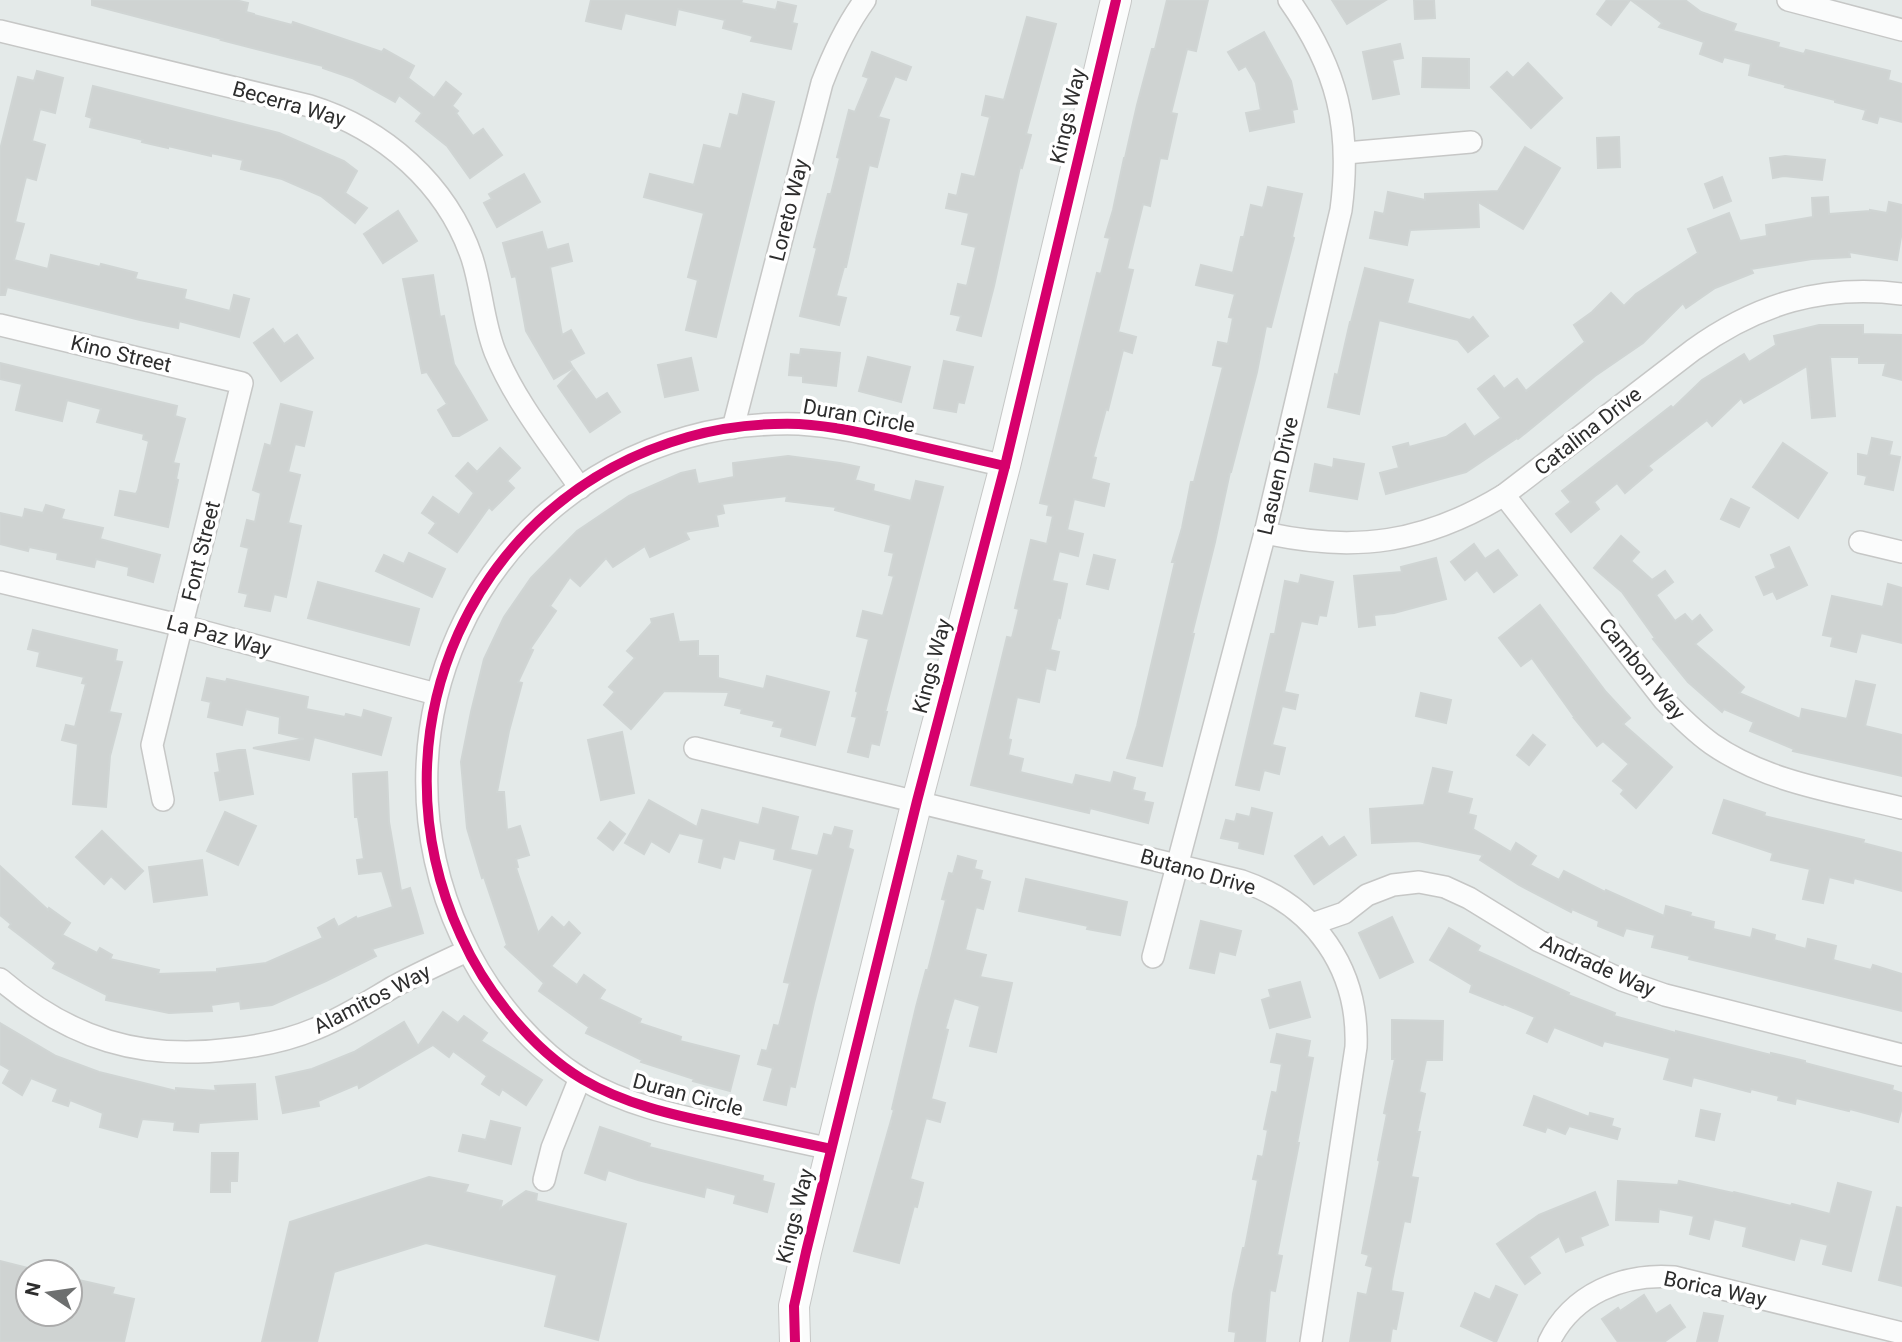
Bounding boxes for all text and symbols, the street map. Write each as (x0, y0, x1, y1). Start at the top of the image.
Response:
street label: Kings Way (1045, 66, 1091, 166)
street label: Becerra Way (230, 76, 348, 132)
street label: Loreto Way (765, 156, 813, 264)
street label: Kino Street (68, 331, 174, 377)
street label: Catalina Drive (1530, 382, 1646, 480)
street label: Duran Circle (801, 394, 917, 438)
street label: Lasuen Drive (1253, 415, 1303, 537)
street label: Font Street (177, 498, 225, 604)
street label: La Paz Way (164, 610, 274, 662)
street label: Cambon Way (1594, 613, 1690, 725)
street label: Kings Way (908, 616, 956, 716)
street label: Butano Drive (1138, 844, 1258, 900)
street label: Andrade Way (1537, 930, 1659, 1002)
street label: Alamitos Way (310, 959, 434, 1039)
street label: Duran Circle (630, 1069, 746, 1121)
street label: Kings Way (772, 1166, 818, 1266)
north arrow (14, 1258, 84, 1328)
street label: Borica Way (1661, 1266, 1769, 1312)
text: N (20, 1280, 46, 1298)

